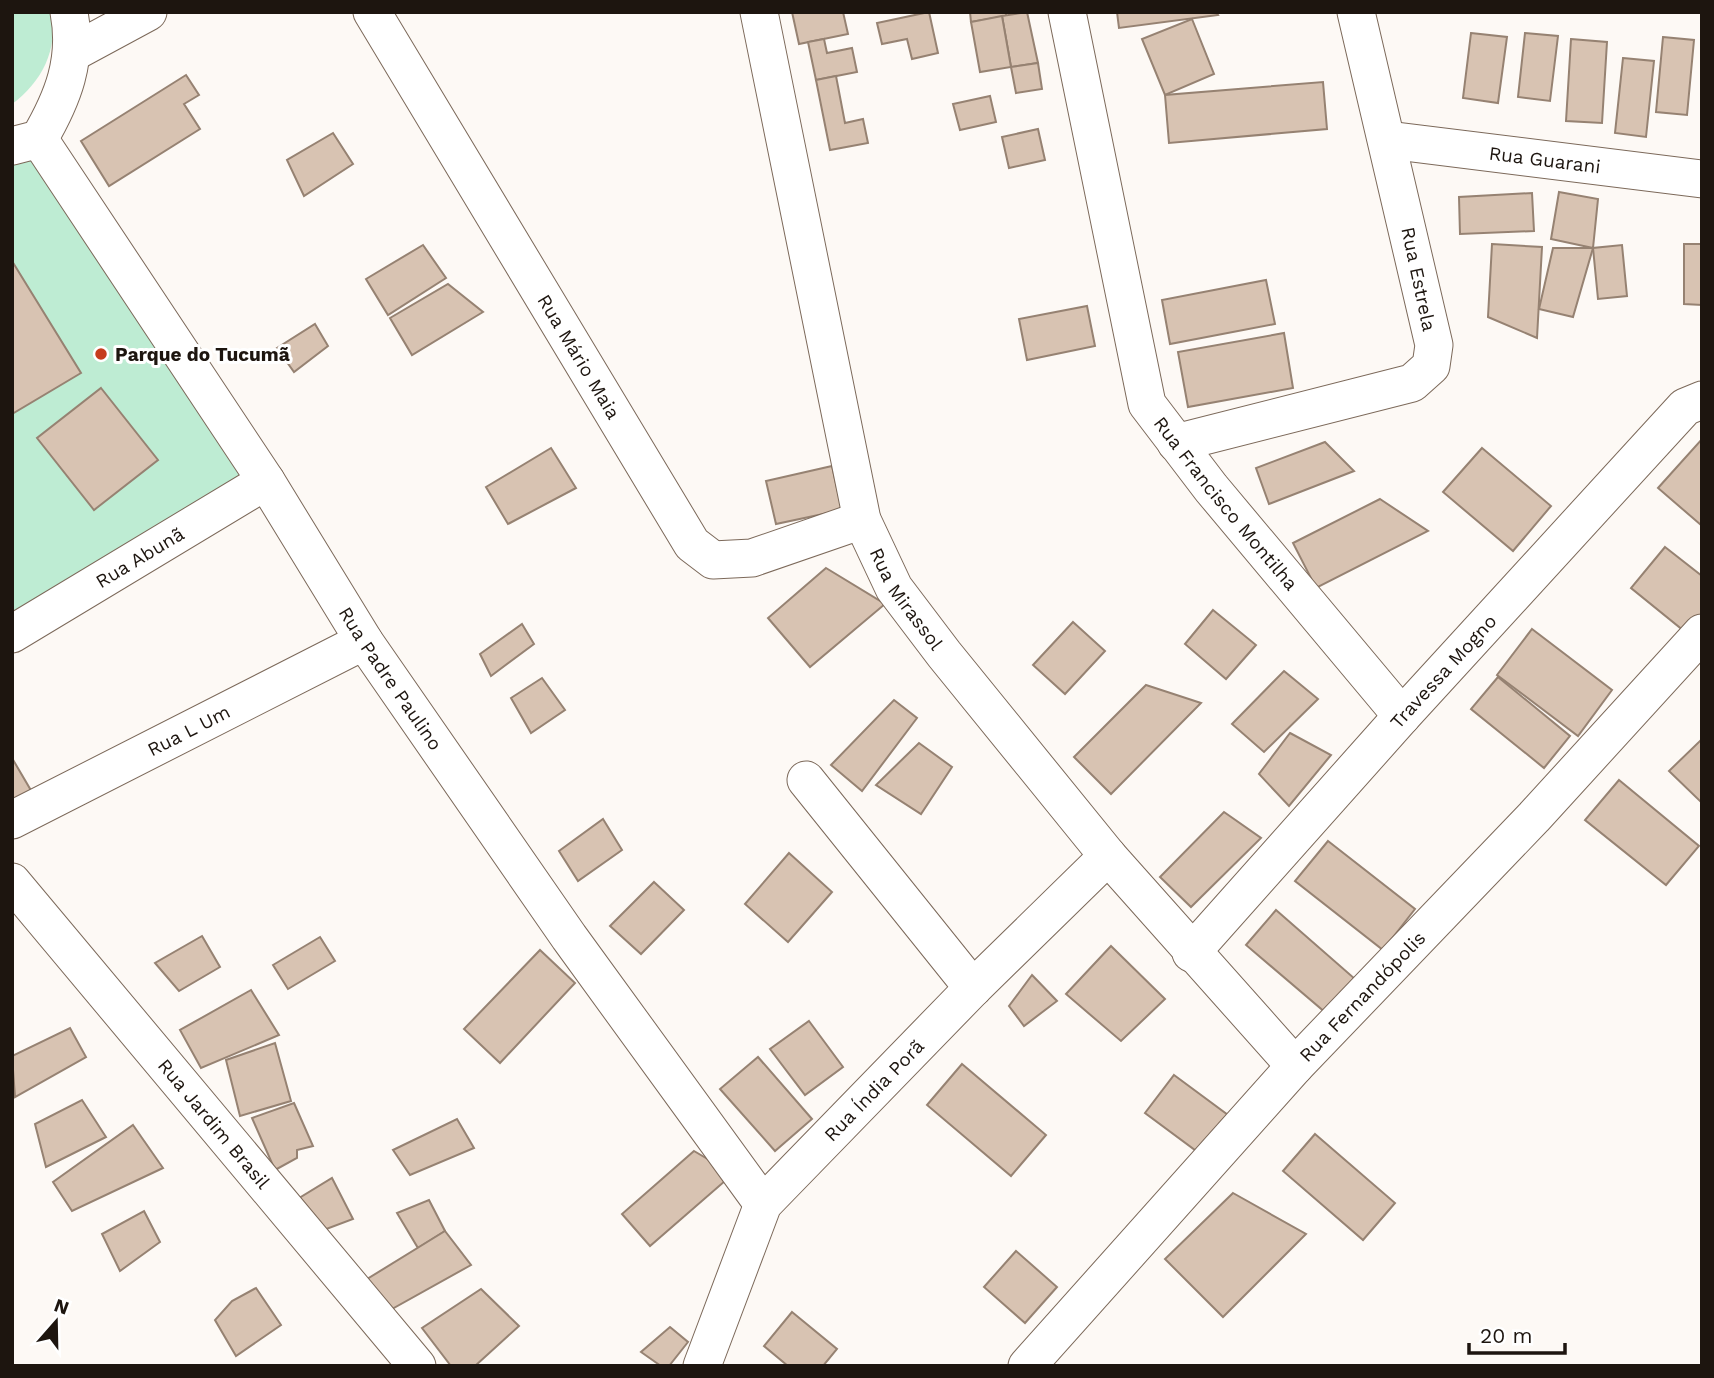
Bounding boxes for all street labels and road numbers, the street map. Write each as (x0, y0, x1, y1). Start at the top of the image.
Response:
street label: Rua Guarani (1488, 142, 1602, 178)
street label: Rua Estrela (1396, 225, 1441, 334)
street label: Rua Mário Maia (533, 290, 625, 423)
street label: Rua Francisco Montilha (1149, 412, 1303, 595)
street label: Rua Abunã (92, 522, 188, 593)
street label: Rua Mirassol (865, 544, 948, 655)
street label: Rua Padre Paulino (334, 603, 447, 755)
street label: Travessa Mogno (1385, 610, 1501, 733)
street label: Rua L Um (143, 700, 234, 761)
street label: Rua Fernandópolis (1294, 927, 1430, 1067)
street label: Rua Índia Porã (819, 1034, 929, 1146)
street label: Rua Jardim Brasil (153, 1054, 275, 1194)

